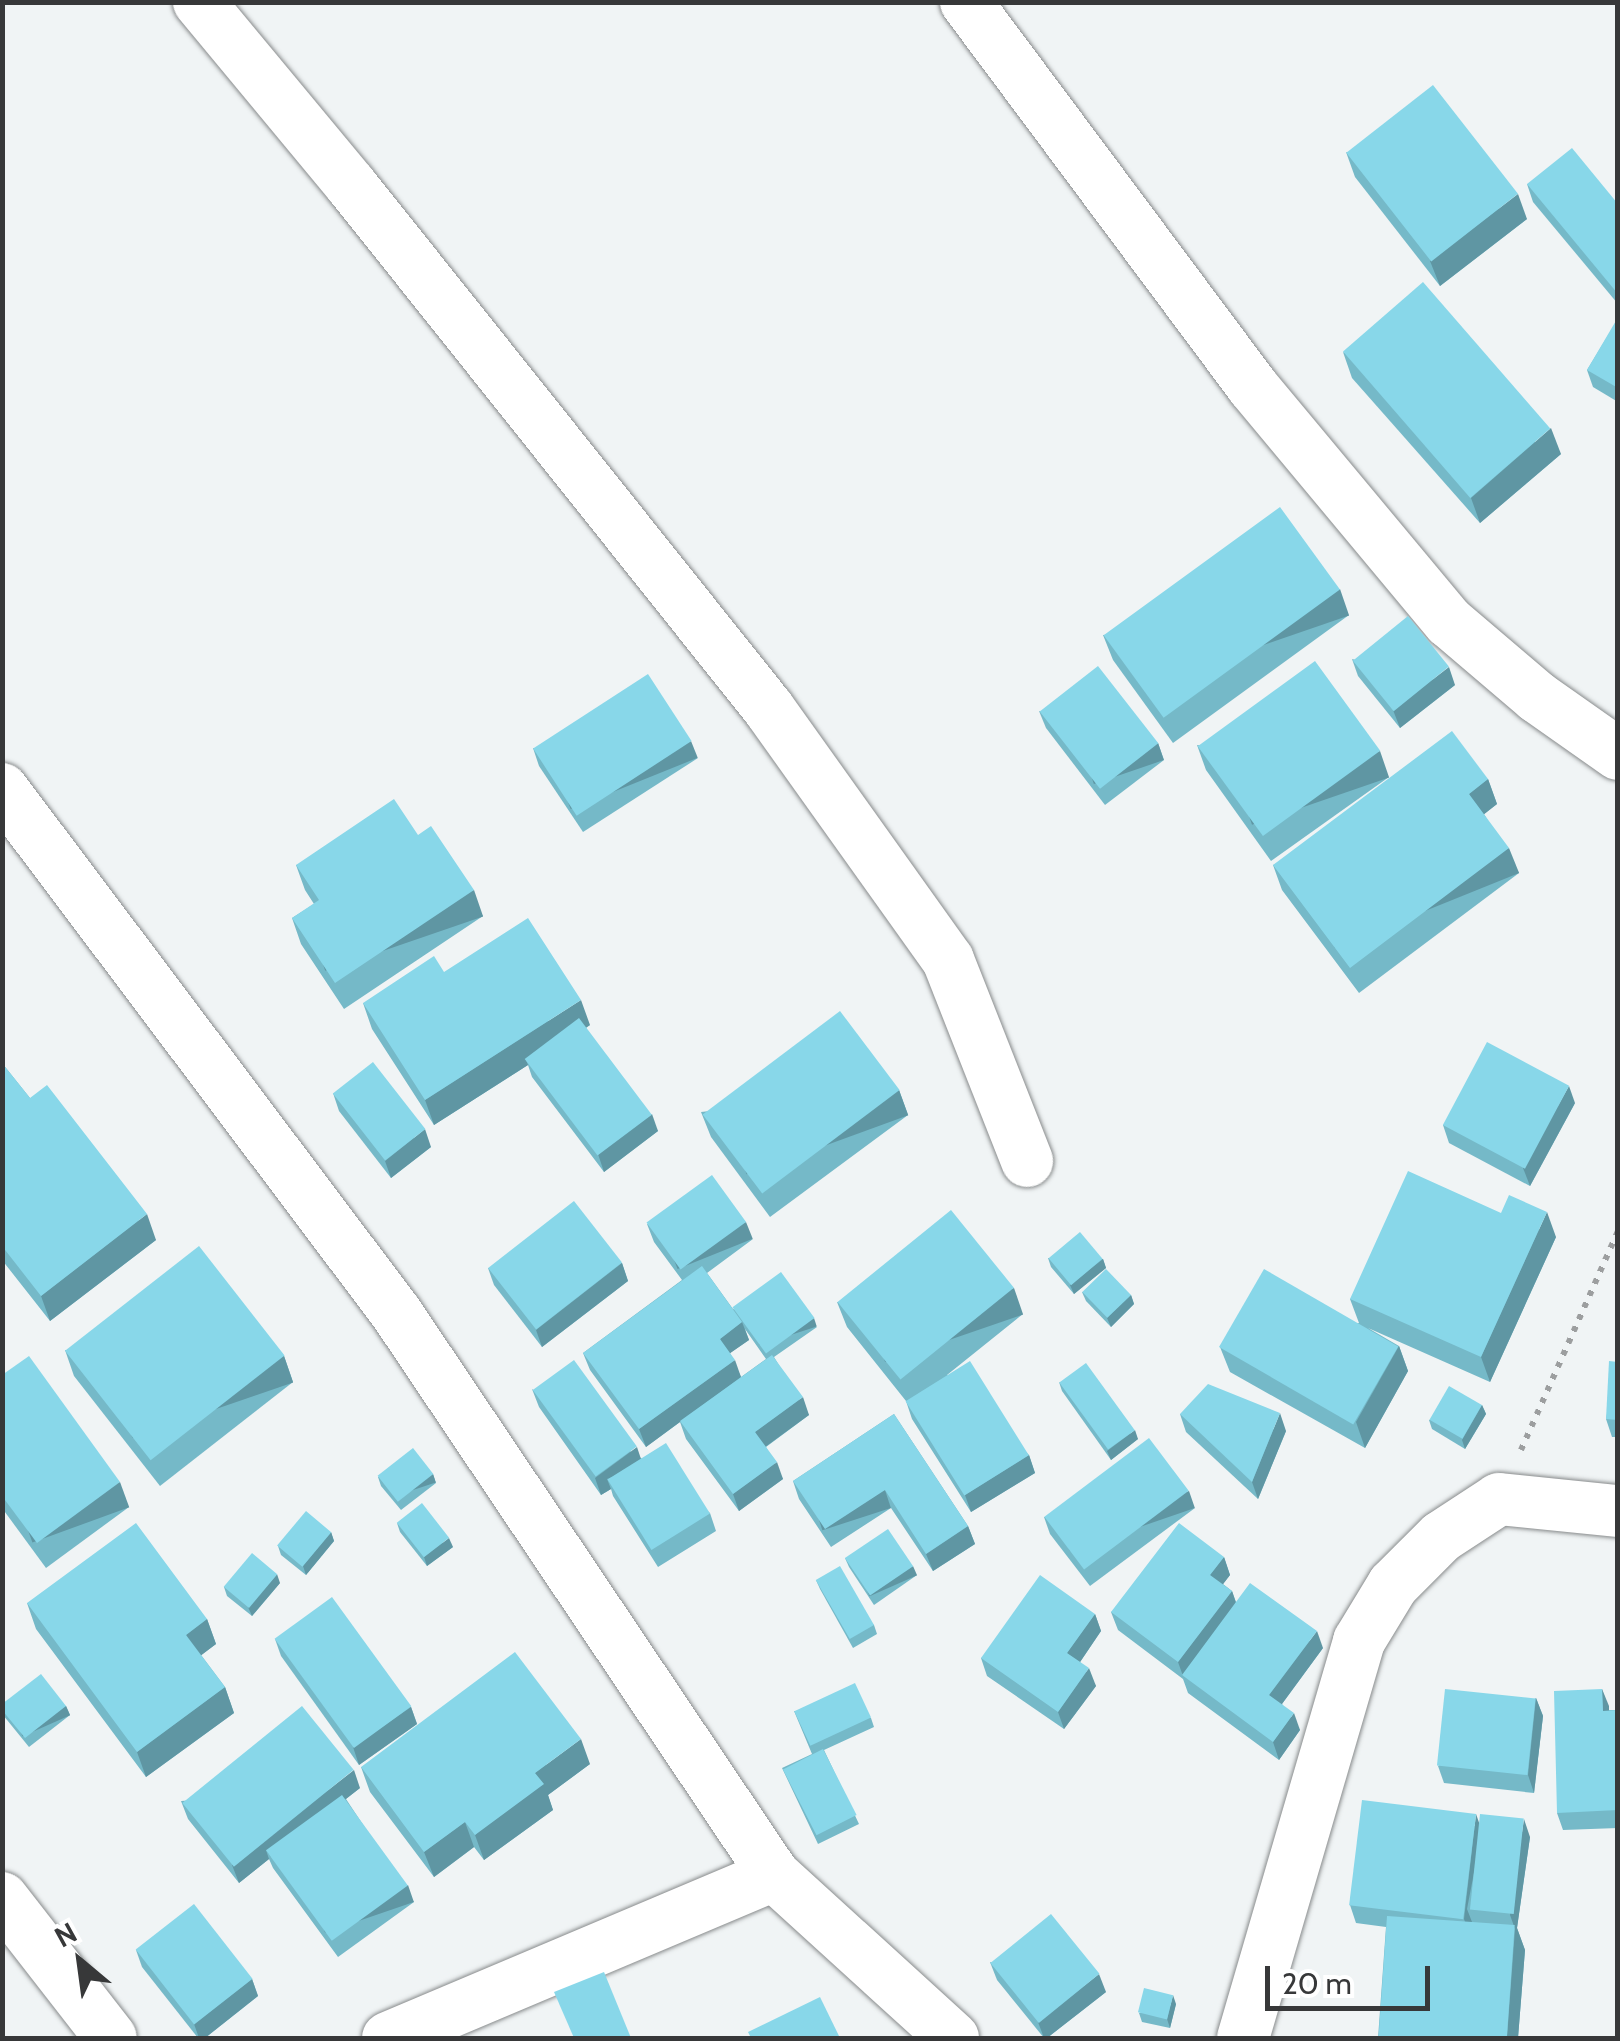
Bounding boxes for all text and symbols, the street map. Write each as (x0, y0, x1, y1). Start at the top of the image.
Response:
north arrow (30, 1911, 130, 2011)
text: N (49, 1915, 82, 1954)
scale bar (1270, 1946, 1435, 2008)
text: 20 m (1282, 1965, 1352, 2002)

